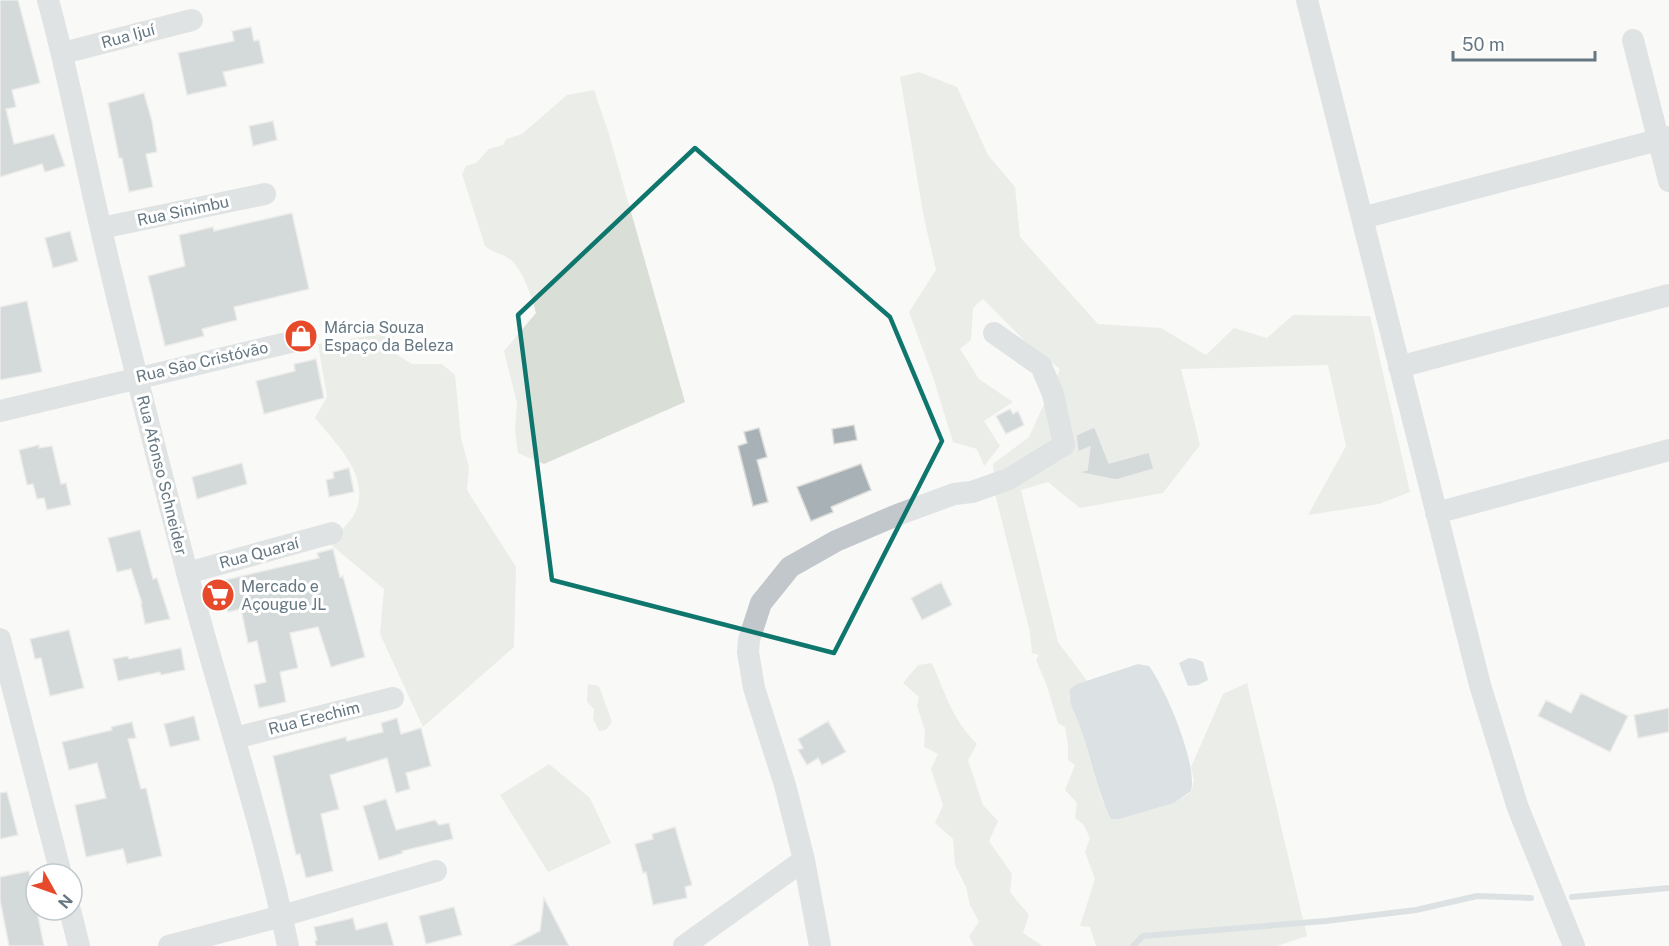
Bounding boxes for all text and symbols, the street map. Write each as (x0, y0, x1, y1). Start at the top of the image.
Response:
street label: Rua Ijuí (99, 19, 158, 52)
scale bar (1453, 24, 1596, 62)
text: 50 m (1462, 34, 1505, 55)
street label: Rua Sinimbu (135, 192, 231, 230)
shop icon: Márcia Souza Espaço da Beleza (283, 318, 319, 354)
place label: Márcia Souza Espaço da Beleza (324, 318, 454, 355)
street label: Rua São Cristóvão (134, 338, 270, 386)
street label: Rua Afonso Schneider (133, 393, 191, 557)
street label: Rua Quaraí (217, 533, 302, 573)
supermarket icon: Mercado e Açougue JL (200, 577, 236, 613)
place label: Mercado e Açougue JL (241, 577, 326, 614)
street label: Rua Erechim (266, 697, 362, 739)
north arrow (24, 862, 84, 922)
text: N (54, 890, 76, 912)

